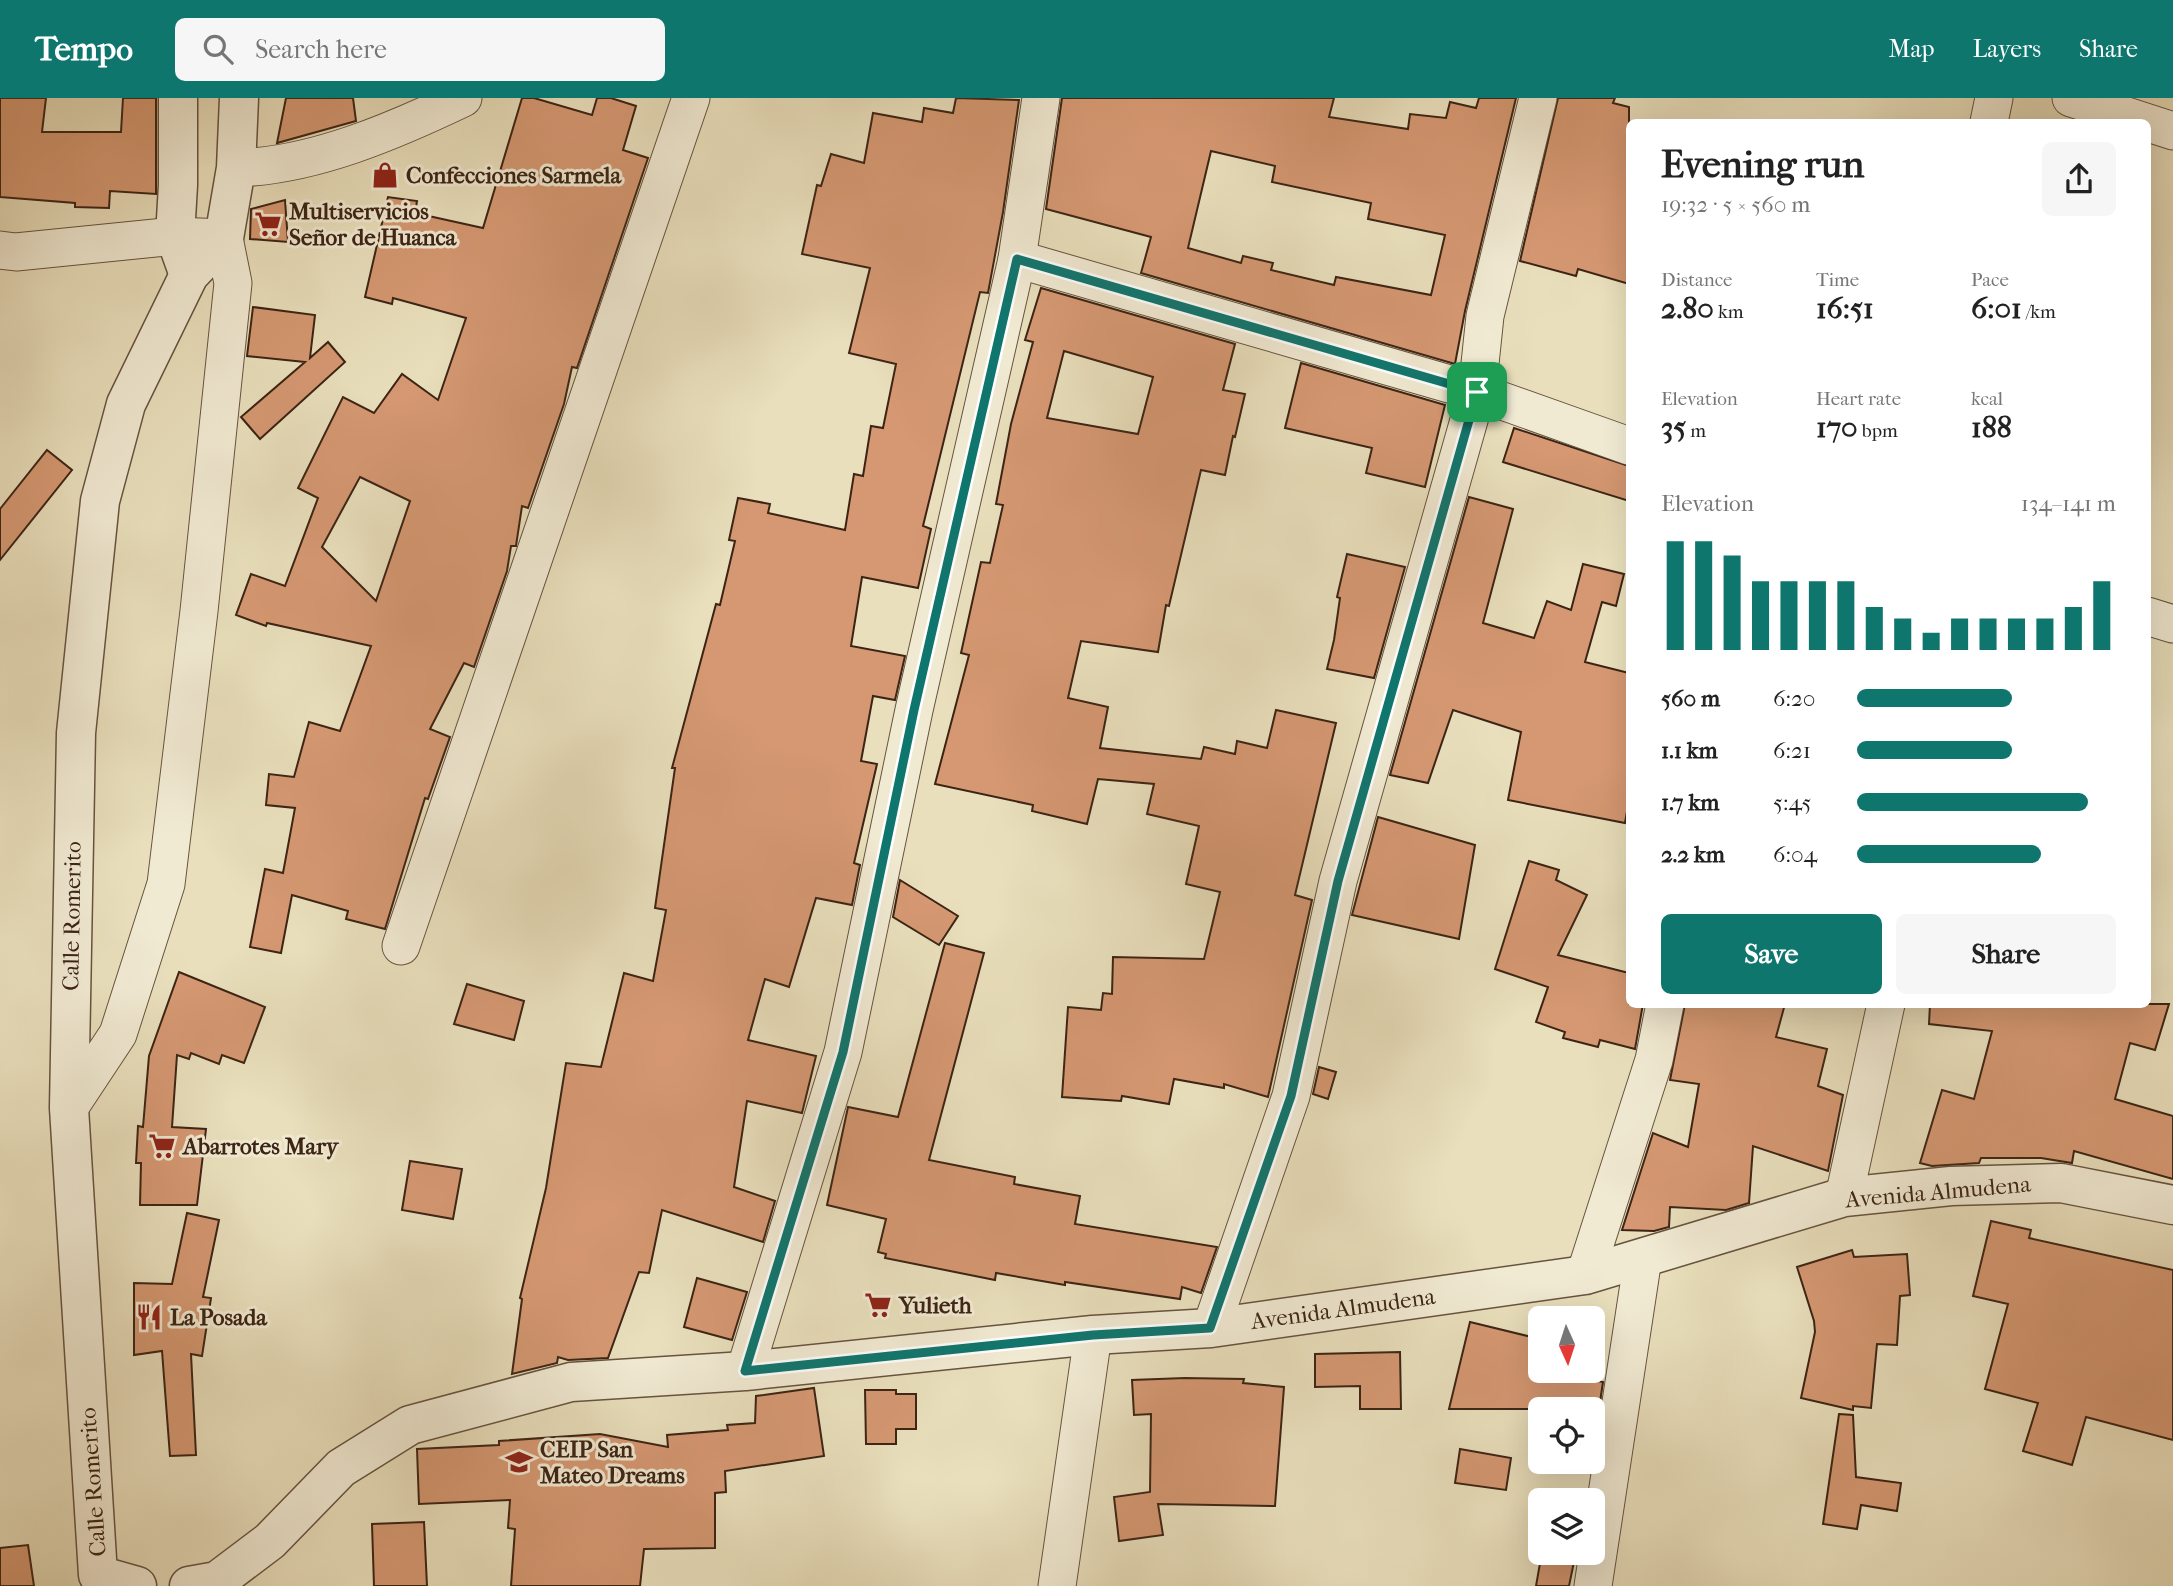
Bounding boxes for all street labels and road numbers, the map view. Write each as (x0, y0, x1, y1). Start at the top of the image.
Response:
street label: Calle Romerito (57, 841, 87, 991)
street label: Avenida Almudena (1843, 1170, 2032, 1214)
street label: Avenida Almudena (1248, 1283, 1437, 1335)
street label: Calle Romerito (74, 1406, 112, 1558)

